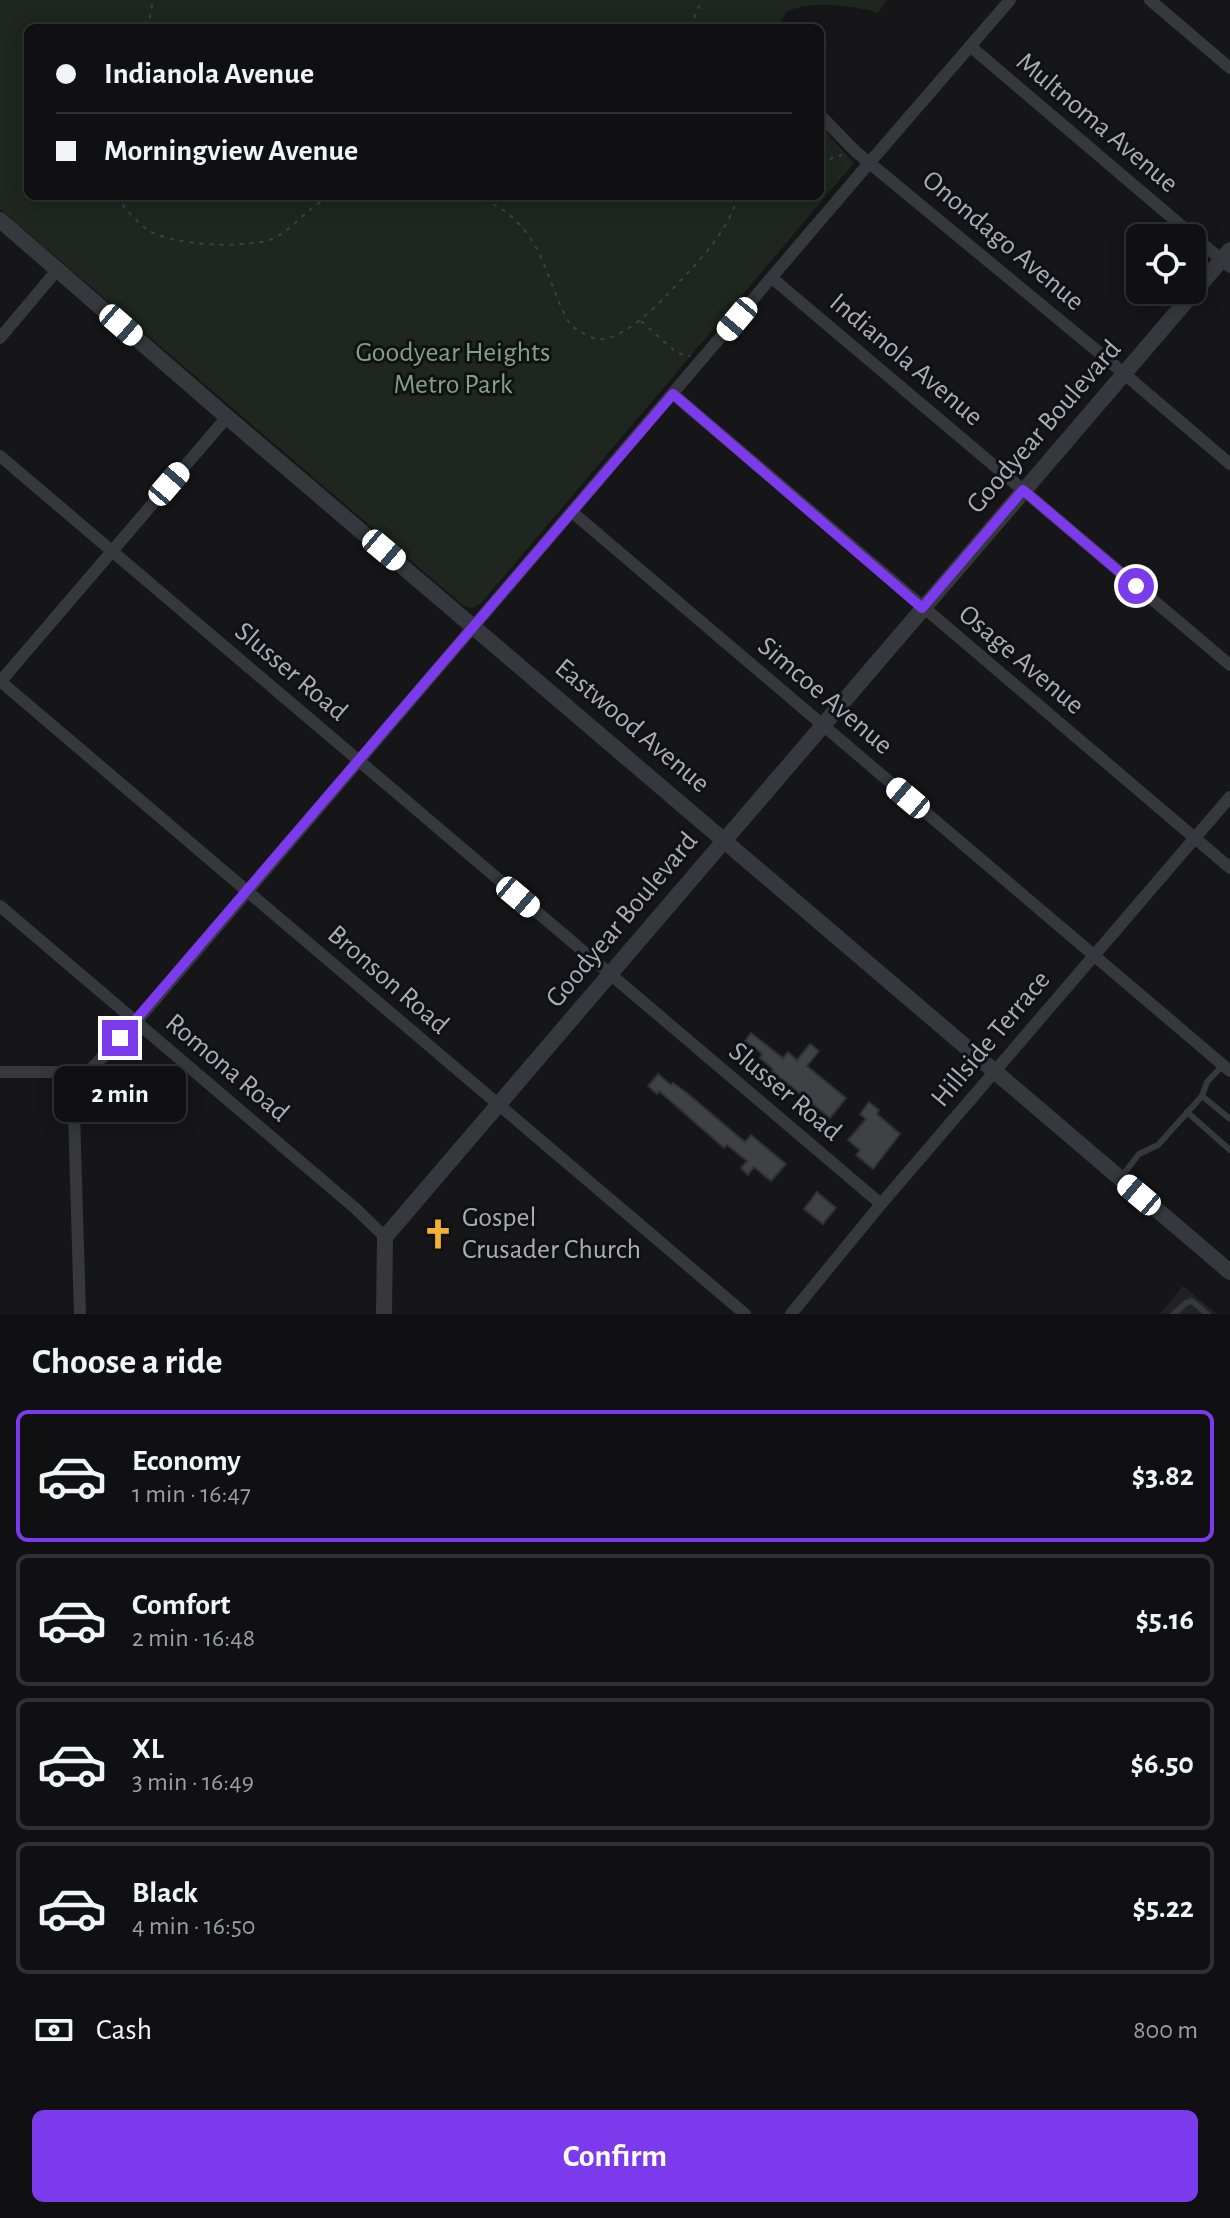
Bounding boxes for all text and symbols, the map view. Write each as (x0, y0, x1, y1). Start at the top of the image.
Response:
street label: Multnoma Avenue (1011, 48, 1183, 198)
text: Indianola Avenue (104, 59, 314, 89)
text: Morningview Avenue (104, 136, 358, 166)
street label: Onondago Avenue (917, 166, 1089, 316)
map controls (1126, 224, 1206, 304)
button: locate (1126, 224, 1206, 304)
street label: Indianola Avenue (824, 288, 988, 432)
car (712, 293, 762, 345)
car (95, 300, 147, 350)
street label: Goodyear Boulevard (962, 335, 1126, 519)
park label: Goodyear Heights Metro Park (356, 339, 550, 399)
car (144, 458, 194, 510)
car (358, 525, 410, 575)
route start (1118, 568, 1154, 604)
street label: Osage Avenue (953, 600, 1089, 720)
street label: Slusser Road (229, 617, 353, 727)
street label: Simcoe Avenue (752, 632, 898, 760)
street label: Eastwood Avenue (550, 654, 714, 798)
car (882, 773, 934, 823)
street label: Goodyear Boulevard (541, 827, 703, 1013)
car (492, 872, 544, 922)
street label: Bronson Road (322, 920, 454, 1040)
street label: Hillside Terrace (926, 966, 1056, 1112)
street label: Romona Road (160, 1009, 294, 1127)
route end (102, 1020, 138, 1056)
street label: Slusser Road (723, 1037, 847, 1147)
callout: 2 min (54, 1066, 186, 1122)
text: 2 min (91, 1081, 149, 1107)
car (1113, 1170, 1165, 1220)
place label: Gospel Crusader Church (462, 1204, 641, 1264)
church icon: Gospel Crusader Church (421, 1217, 455, 1251)
text: Choose a ride (32, 1344, 222, 1380)
icon: car (36, 1440, 108, 1512)
text: Economy (132, 1446, 241, 1476)
text: $3.82 (1132, 1461, 1194, 1491)
text: 1 min · 16:47 (132, 1481, 251, 1507)
icon: car (36, 1584, 108, 1656)
text: Comfort (132, 1590, 231, 1620)
text: $5.16 (1135, 1605, 1194, 1635)
text: 2 min · 16:48 (132, 1625, 255, 1651)
icon: car (36, 1728, 108, 1800)
text: XL (132, 1734, 164, 1764)
text: $6.50 (1131, 1749, 1194, 1779)
text: 3 min · 16:49 (132, 1769, 254, 1795)
icon: car (36, 1872, 108, 1944)
text: Black (132, 1878, 198, 1908)
text: $5.22 (1132, 1893, 1194, 1923)
text: 4 min · 16:50 (132, 1913, 256, 1939)
icon: cash (32, 2008, 76, 2052)
text: Cash (96, 2015, 152, 2045)
text: 800 m (1133, 2017, 1198, 2043)
button: Confirm (32, 2110, 1198, 2202)

